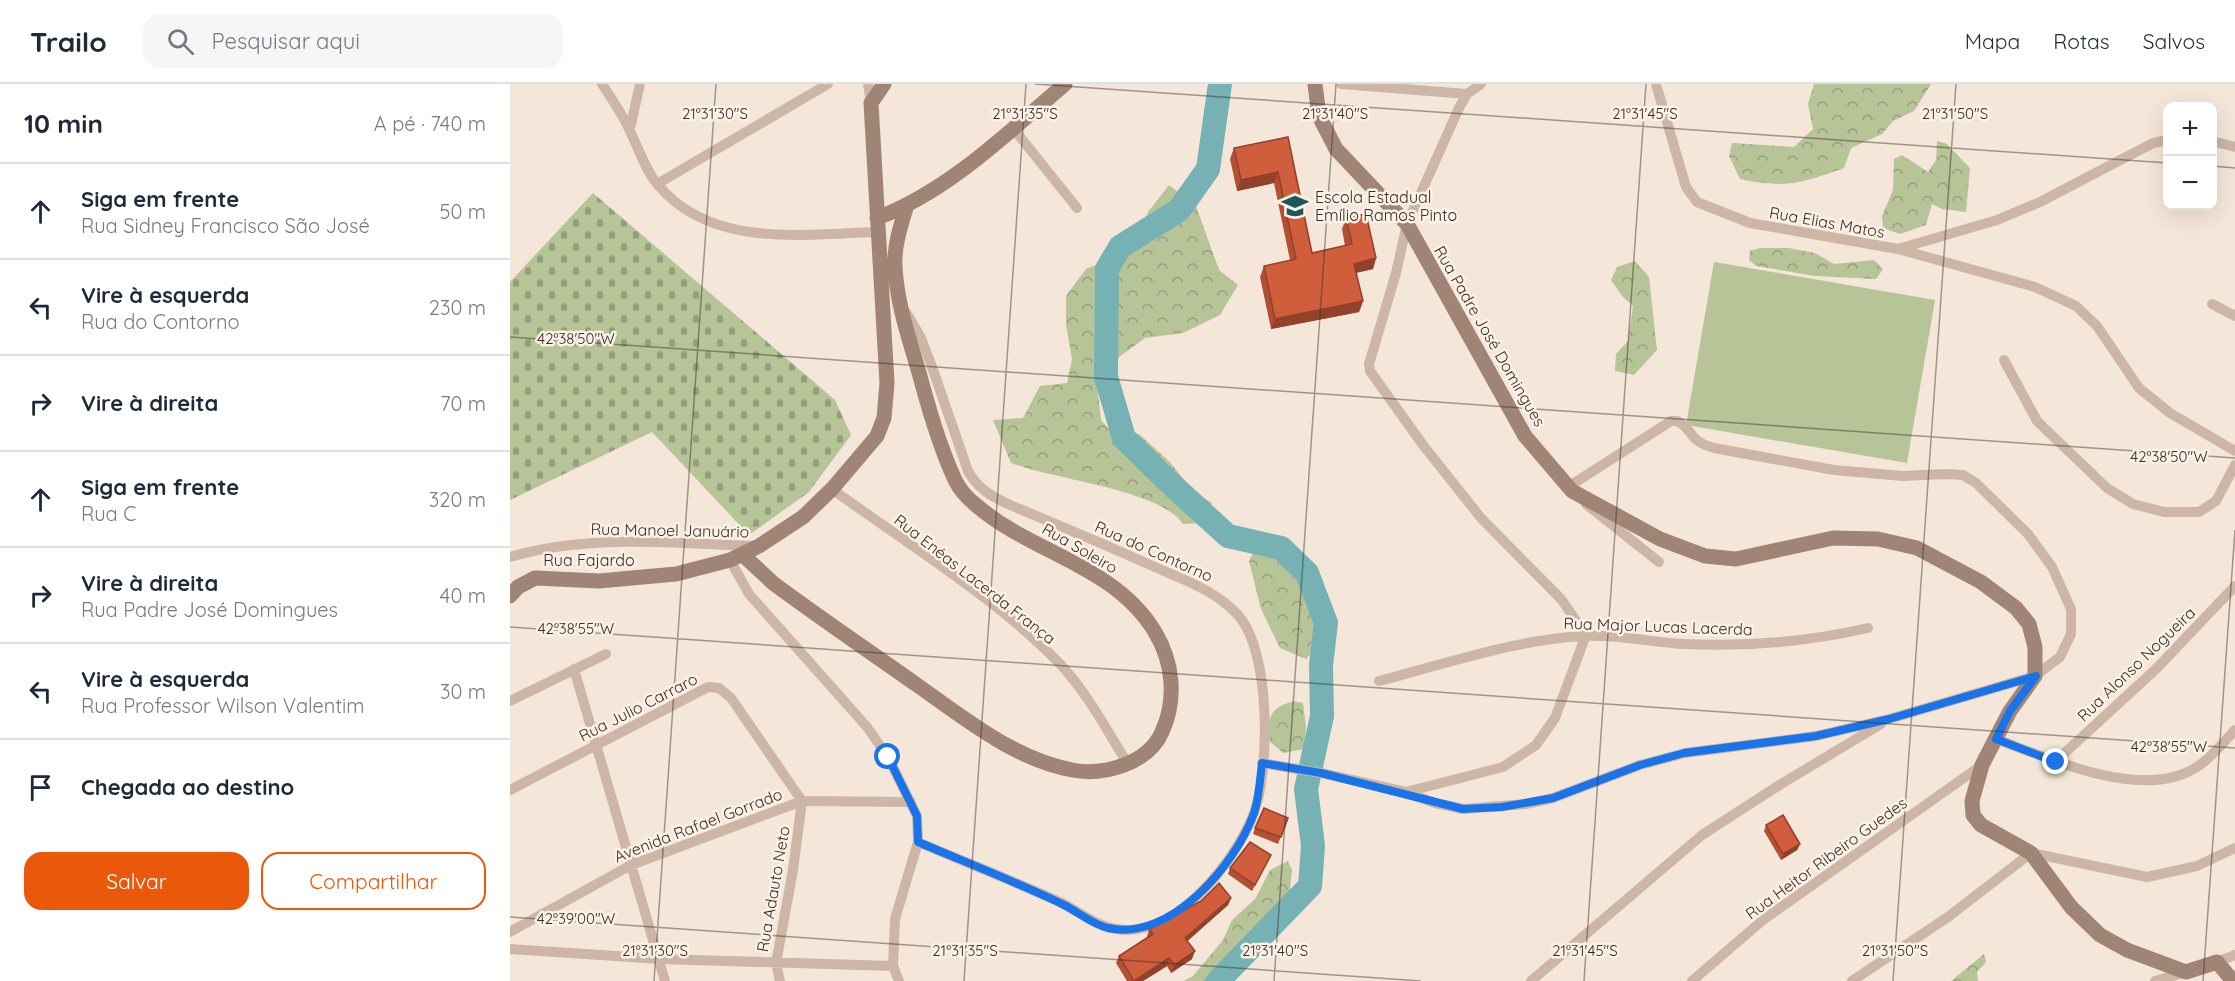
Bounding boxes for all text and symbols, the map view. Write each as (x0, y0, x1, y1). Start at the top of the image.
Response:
search box (143, 14, 563, 68)
text: Trailo (30, 24, 107, 59)
icon: search (164, 25, 197, 58)
text: Pesquisar aqui (212, 27, 360, 55)
text: Mapa (1965, 28, 2020, 54)
text: Rotas (2053, 28, 2110, 54)
text: Salvos (2143, 28, 2205, 54)
map controls (2163, 102, 2217, 210)
button: + (2163, 102, 2217, 156)
text: 21°31'30"S (682, 104, 748, 123)
text: 21°31'35"S (992, 104, 1058, 123)
text: 21°31'40"S (1302, 104, 1368, 123)
text: 21°31'45"S (1612, 104, 1678, 123)
text: 21°31'50"S (1922, 104, 1988, 123)
text: 10 min (24, 107, 103, 140)
text: A pé · 740 m (374, 111, 486, 136)
button: − (2163, 156, 2217, 210)
text: Siga em frente (81, 185, 239, 213)
place label: Escola Estadual Emílio Ramos Pinto (1315, 187, 1457, 225)
school or university icon: Escola Estadual Emílio Ramos Pinto (1280, 191, 1310, 221)
icon: ahead (24, 195, 57, 228)
text: 50 m (440, 199, 486, 224)
street label: Rua Elias Matos (1768, 202, 1886, 242)
text: Rua Sidney Francisco São José (81, 213, 370, 238)
street label: Rua Padre José Domingues (1430, 242, 1550, 430)
text: Vire à esquerda (81, 281, 249, 309)
icon: left (24, 291, 57, 324)
text: 230 m (429, 295, 486, 320)
text: Rua do Contorno (81, 309, 240, 334)
text: 42°38'50"W (537, 329, 615, 348)
icon: right (24, 387, 57, 420)
text: Vire à direita (81, 389, 218, 417)
text: 70 m (440, 391, 486, 416)
text: 42°38'50"W (2130, 447, 2208, 466)
text: Siga em frente (81, 473, 239, 501)
icon: ahead (24, 483, 57, 516)
text: 320 m (429, 487, 486, 512)
text: Rua C (81, 501, 136, 526)
street label: Rua Enéas Lacerda França (890, 510, 1060, 648)
street label: Rua do Contorno (1092, 516, 1216, 586)
street label: Rua Soleiro (1039, 518, 1121, 578)
street label: Rua Manoel Januário (590, 519, 750, 541)
street label: Rua Fajardo (543, 550, 635, 570)
text: Vire à direita (81, 569, 218, 597)
icon: right (24, 579, 57, 612)
text: 40 m (440, 583, 486, 608)
text: Rua Padre José Domingues (81, 597, 338, 622)
street label: Rua Alonso Nogueira (2073, 602, 2199, 726)
street label: Rua Major Lucas Lacerda (1563, 613, 1753, 639)
text: 42°38'55"W (538, 619, 615, 638)
text: Vire à esquerda (81, 665, 249, 693)
street label: Rua Julio Carraro (575, 668, 701, 746)
icon: left (24, 675, 57, 708)
text: 30 m (440, 679, 486, 704)
text: Rua Professor Wilson Valentim (81, 693, 365, 718)
text: 42°38'55"W (2131, 737, 2208, 756)
route start (874, 743, 900, 769)
route end (2042, 748, 2068, 774)
icon: arrive (24, 771, 57, 804)
text: Chegada ao destino (81, 773, 294, 801)
street label: Avenida Rafael Gorrado (611, 784, 785, 866)
street label: Rua Heitor Ribeiro Guedes (1741, 793, 1911, 923)
street label: Rua Adauto Neto (752, 824, 794, 954)
button: Salvar (24, 852, 249, 910)
button: Compartilhar (261, 852, 486, 910)
text: 42°39'00"W (537, 909, 616, 928)
text: 21°31'30"S (622, 941, 688, 960)
text: 21°31'35"S (932, 941, 998, 960)
text: 21°31'40"S (1242, 941, 1308, 960)
text: 21°31'45"S (1552, 941, 1618, 960)
text: 21°31'50"S (1862, 941, 1928, 960)

